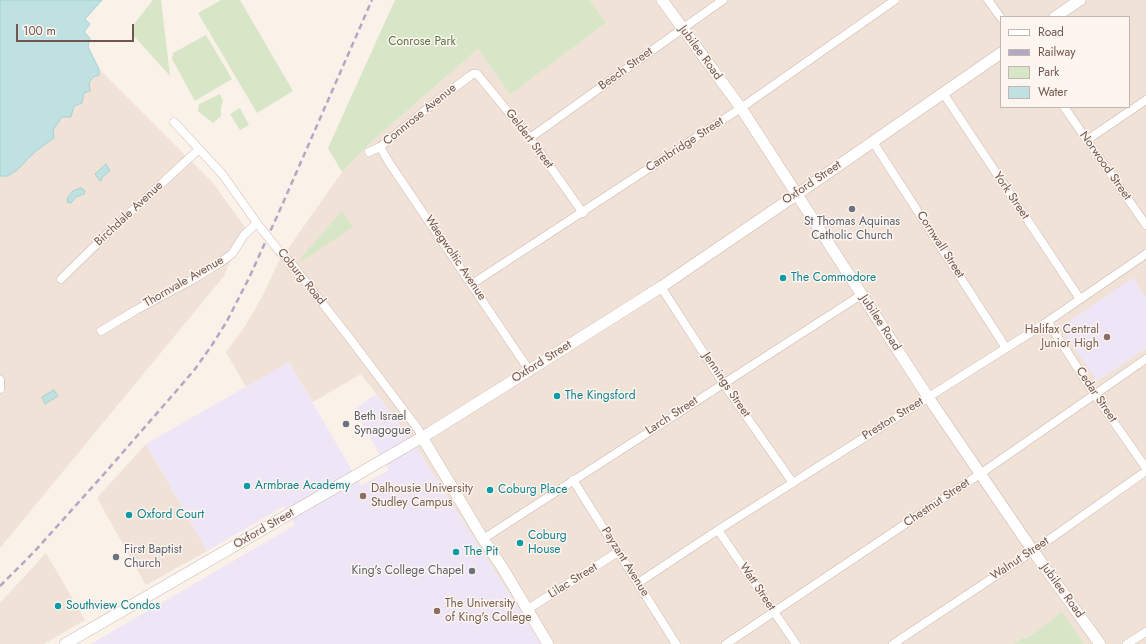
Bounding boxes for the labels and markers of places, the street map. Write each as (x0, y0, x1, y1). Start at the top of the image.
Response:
marker: St Thomas Aquinas Catholic Church (847, 204, 857, 214)
place label: St Thomas Aquinas Catholic Church (804, 215, 900, 243)
place label: The Commodore (791, 271, 876, 285)
marker: The Commodore (778, 273, 788, 283)
place label: Halifax Central Junior High (1025, 323, 1099, 351)
marker: Halifax Central Junior High (1102, 332, 1112, 342)
place label: The Kingsford (565, 389, 635, 403)
marker: The Kingsford (552, 391, 562, 401)
place label: Beth Israel Synagogue (354, 410, 411, 438)
marker: Beth Israel Synagogue (341, 419, 351, 429)
place label: Armbrae Academy (255, 479, 350, 493)
marker: Armbrae Academy (242, 481, 252, 491)
place label: Dalhousie University Studley Campus (371, 482, 473, 510)
place label: Coburg Place (498, 483, 567, 497)
marker: Coburg Place (485, 485, 495, 495)
marker: Dalhousie University Studley Campus (358, 491, 368, 501)
place label: Oxford Court (137, 508, 204, 522)
marker: Oxford Court (124, 510, 134, 520)
place label: Coburg House (528, 529, 567, 557)
marker: Coburg House (515, 538, 525, 548)
place label: First Baptist Church (124, 543, 182, 571)
place label: The Pit (464, 545, 498, 559)
marker: The Pit (451, 547, 461, 557)
marker: First Baptist Church (111, 552, 121, 562)
place label: King's College Chapel (352, 564, 464, 578)
marker: King's College Chapel (467, 566, 477, 576)
place label: The University of King's College (445, 597, 531, 625)
place label: Southview Condos (66, 599, 160, 613)
marker: Southview Condos (53, 601, 63, 611)
marker: The University of King's College (432, 606, 442, 616)

